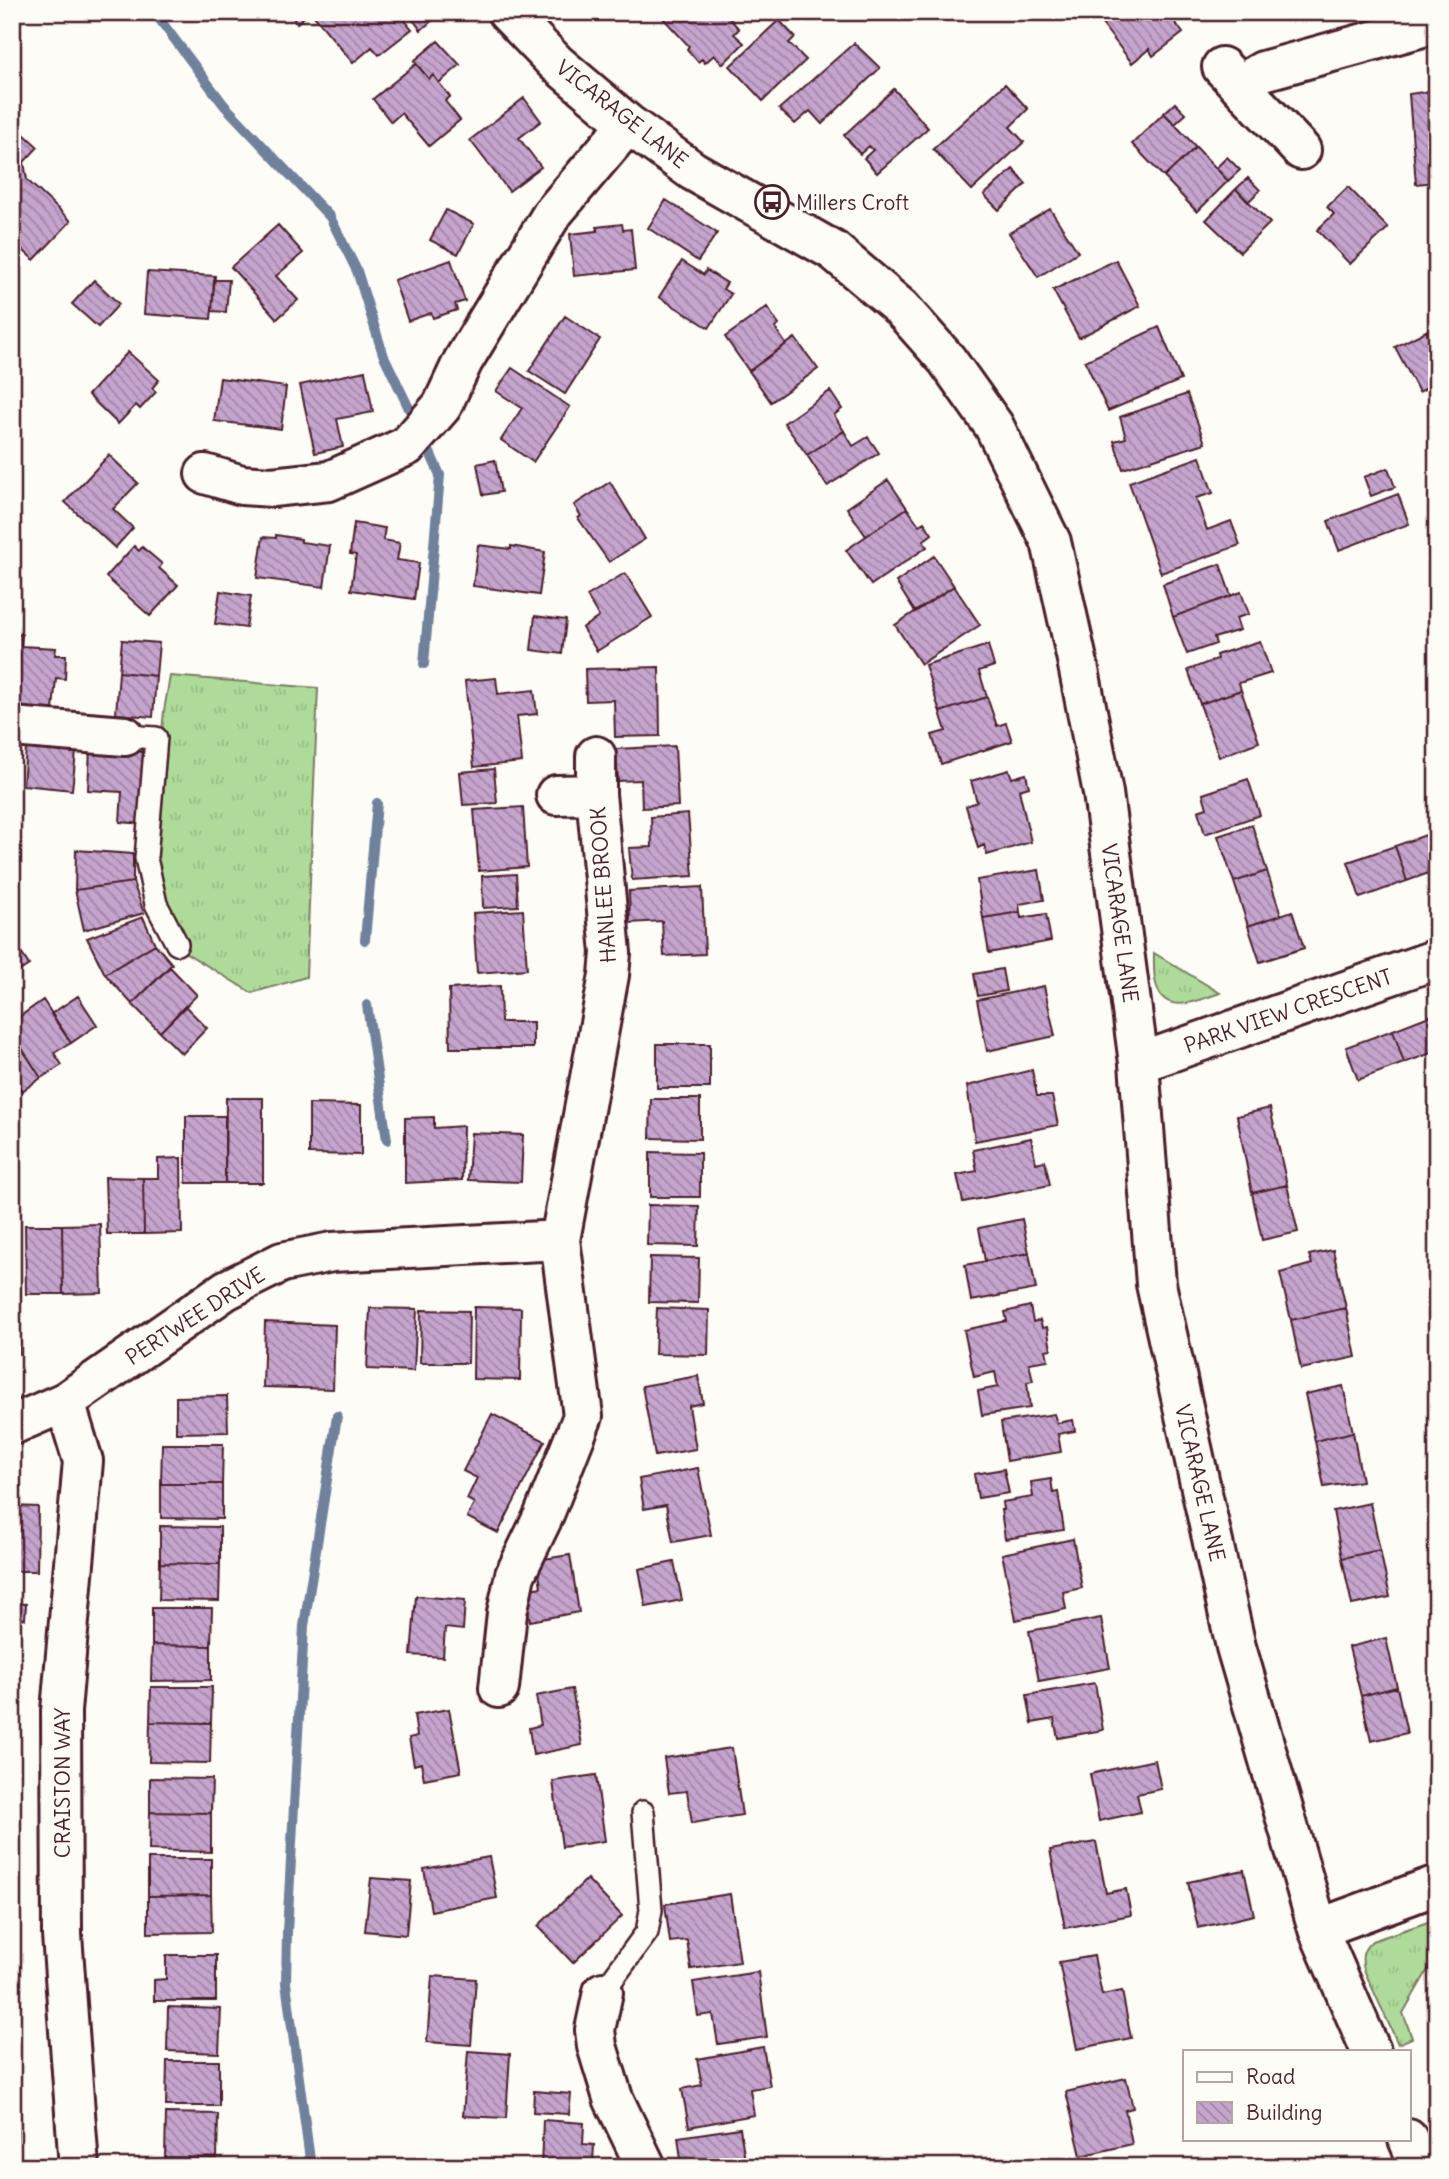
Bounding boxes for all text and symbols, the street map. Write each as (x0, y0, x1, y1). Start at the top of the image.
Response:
street label: VICARAGE LANE (551, 54, 693, 174)
bus stop icon: Millers Croft (753, 183, 791, 221)
place label: Millers Croft (796, 189, 909, 216)
street label: HANLEE BROOK (584, 806, 622, 964)
street label: VICARAGE LANE (1095, 842, 1145, 1004)
street label: PARK VIEW CRESCENT (1181, 963, 1395, 1059)
street label: PERTWEE DRIVE (120, 1261, 270, 1371)
street label: VICARAGE LANE (1169, 1402, 1231, 1564)
street label: CRAISTON WAY (49, 1707, 76, 1858)
legend (1183, 2050, 1410, 2140)
text: Road (1246, 2063, 1295, 2090)
text: Building (1246, 2099, 1322, 2126)

